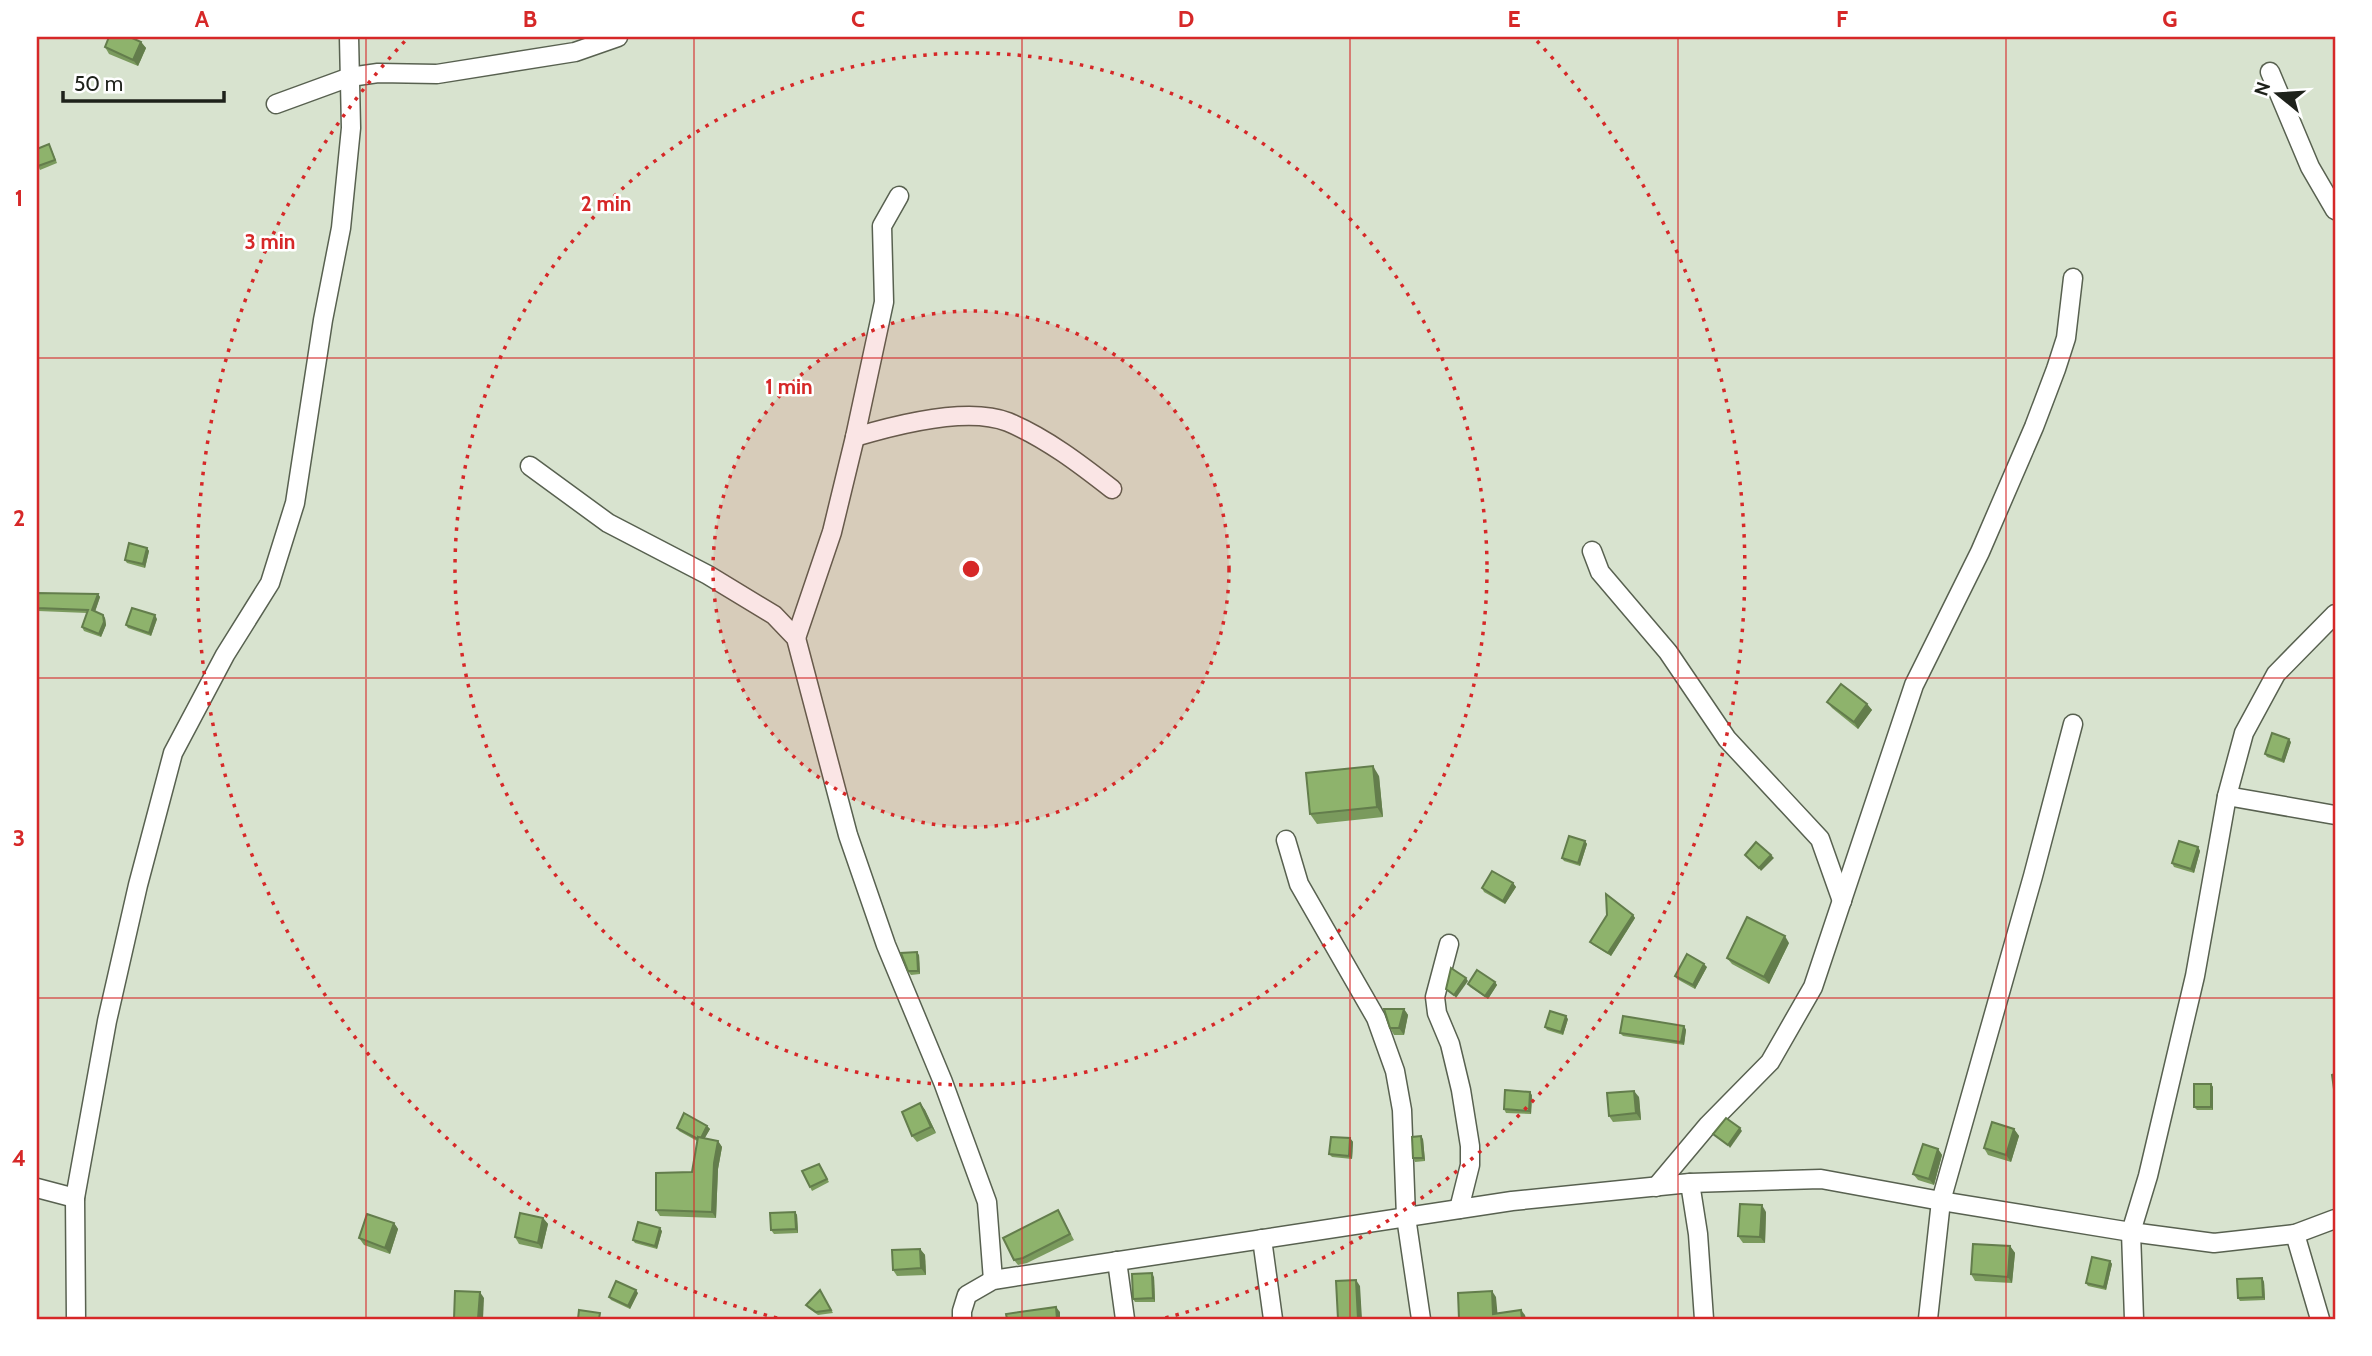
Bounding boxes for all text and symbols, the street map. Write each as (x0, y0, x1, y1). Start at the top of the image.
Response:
text: A (195, 5, 210, 33)
text: B (523, 5, 537, 33)
text: C (851, 5, 865, 33)
text: D (1178, 5, 1194, 33)
text: E (1507, 5, 1521, 33)
text: F (1836, 5, 1848, 33)
text: G (2162, 5, 2178, 33)
scale bar (63, 60, 224, 104)
north arrow (2242, 60, 2312, 130)
text: 50 m (74, 71, 123, 96)
text: N (2249, 79, 2275, 99)
text: 1 (15, 184, 23, 212)
text: 2 min (581, 191, 631, 216)
text: 3 min (245, 229, 295, 254)
text: 1 min (765, 374, 813, 399)
text: 2 (13, 504, 25, 532)
centre of rings (959, 557, 983, 581)
text: 3 (13, 824, 25, 852)
text: 4 (12, 1144, 26, 1172)

